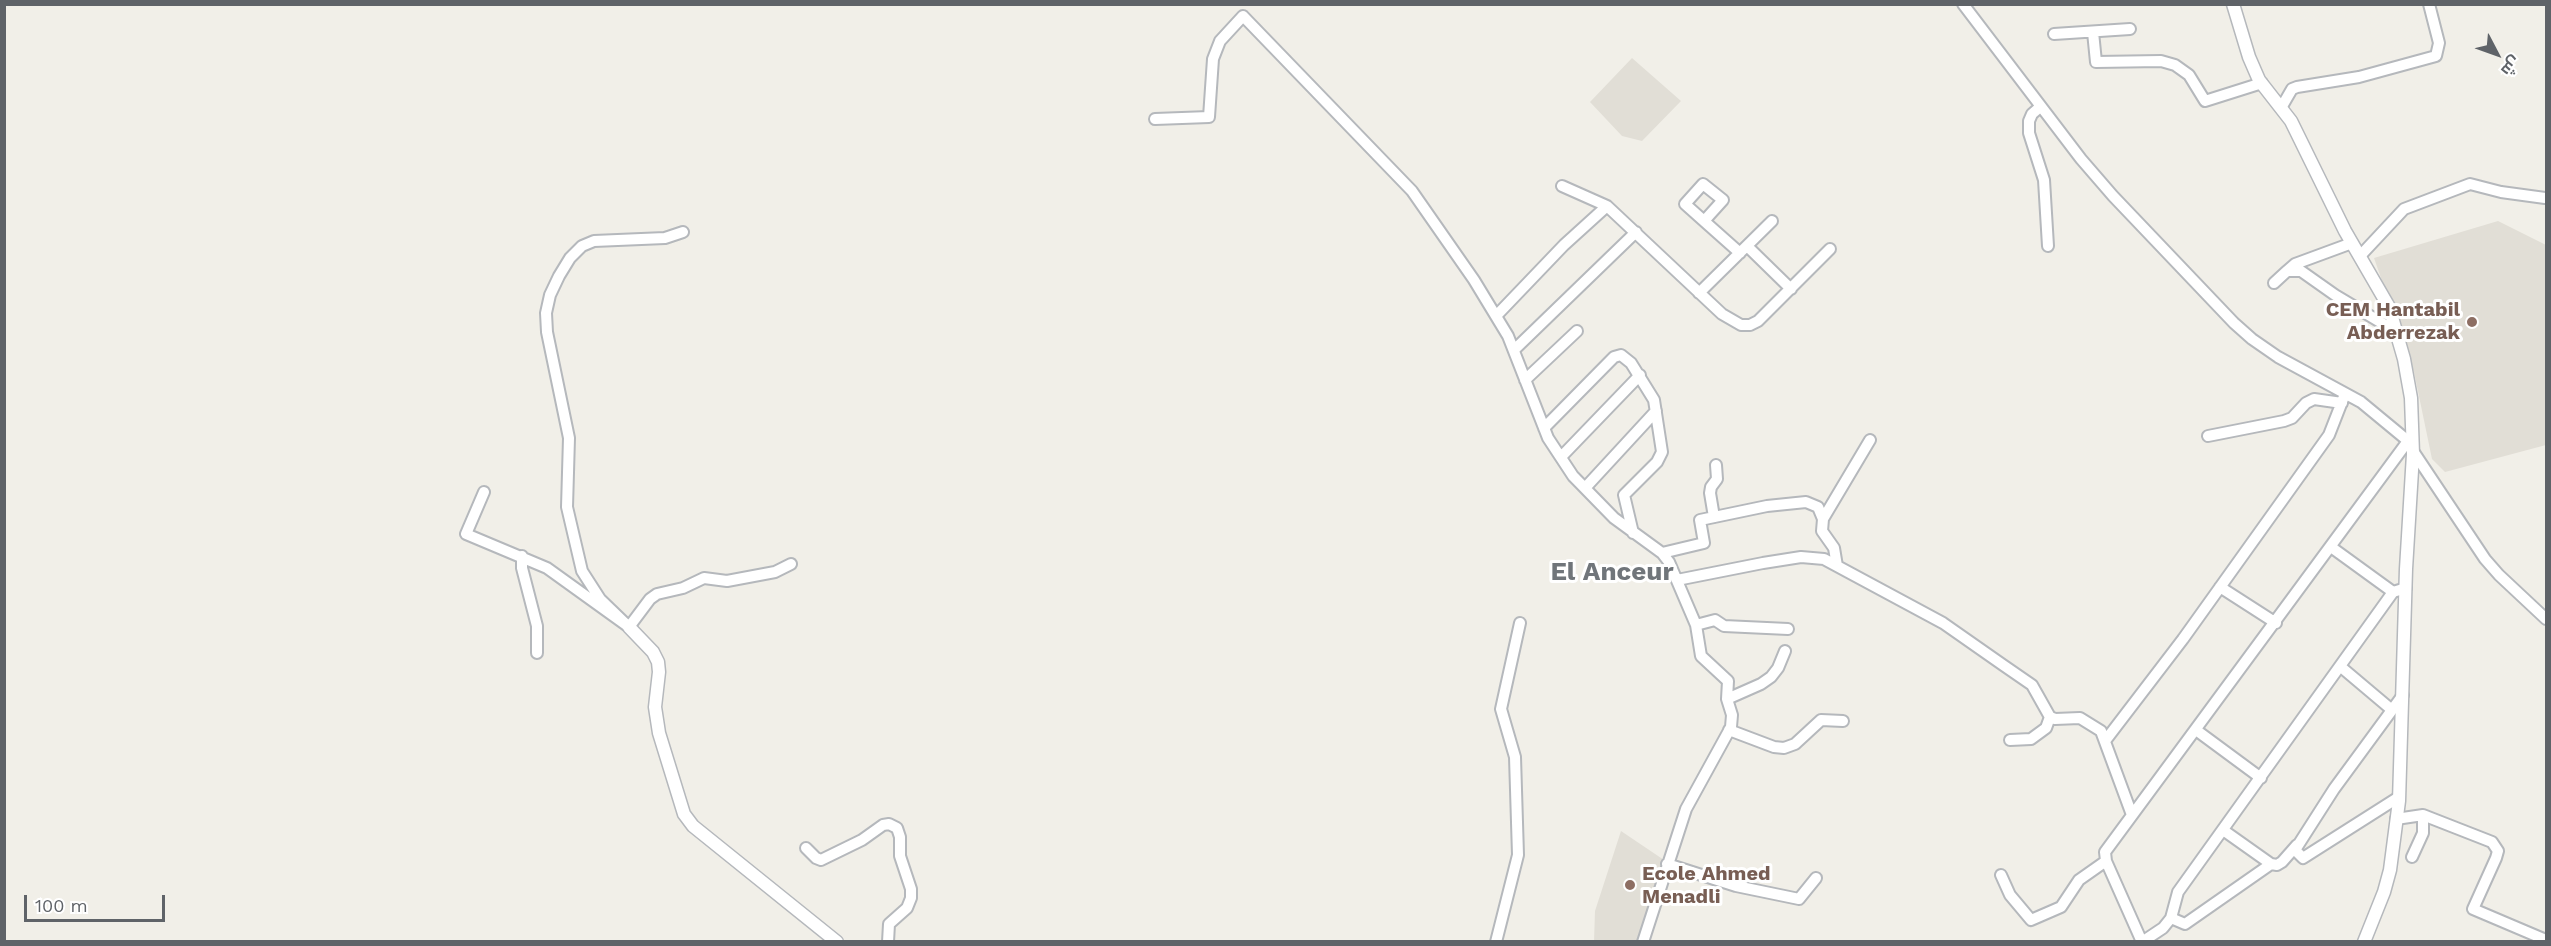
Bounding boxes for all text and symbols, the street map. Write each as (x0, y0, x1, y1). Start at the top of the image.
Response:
north arrow (2467, 24, 2527, 84)
text: ش (2497, 52, 2525, 80)
place label: CEM Hantabil Abderrezak (2326, 298, 2460, 345)
marker: CEM Hantabil Abderrezak (2465, 315, 2479, 329)
district label: El Anceur (1550, 556, 1674, 588)
place label: Ecole Ahmed Menadli (1642, 862, 1771, 909)
marker: Ecole Ahmed Menadli (1623, 878, 1637, 892)
scale bar (27, 883, 168, 921)
text: 100 m (35, 895, 88, 916)

